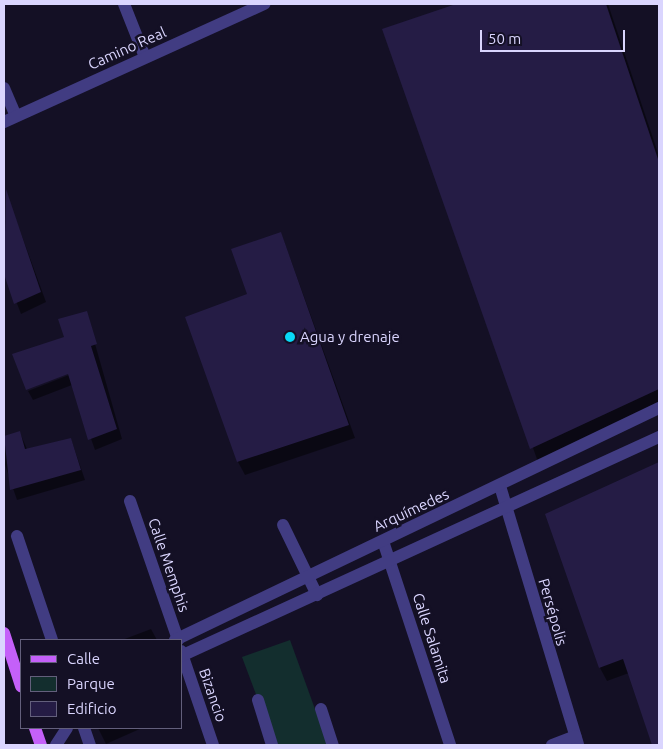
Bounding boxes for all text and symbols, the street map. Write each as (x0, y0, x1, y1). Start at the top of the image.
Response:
scale bar (483, 20, 628, 52)
street label: Camino Real (85, 23, 169, 73)
text: 50 m (488, 30, 521, 47)
place label: Agua y drenaje (300, 328, 400, 346)
marker: Agua y drenaje (284, 331, 296, 343)
street label: Arquímedes (370, 485, 452, 535)
street label: Calle Memphis (144, 516, 194, 614)
street label: Persépolis (535, 576, 571, 648)
street label: Calle Salamita (409, 591, 455, 685)
legend (20, 639, 182, 729)
text: Calle (67, 650, 100, 667)
street label: Bizancio (195, 666, 231, 724)
text: Parque (67, 675, 115, 692)
text: Edificio (67, 700, 116, 717)

